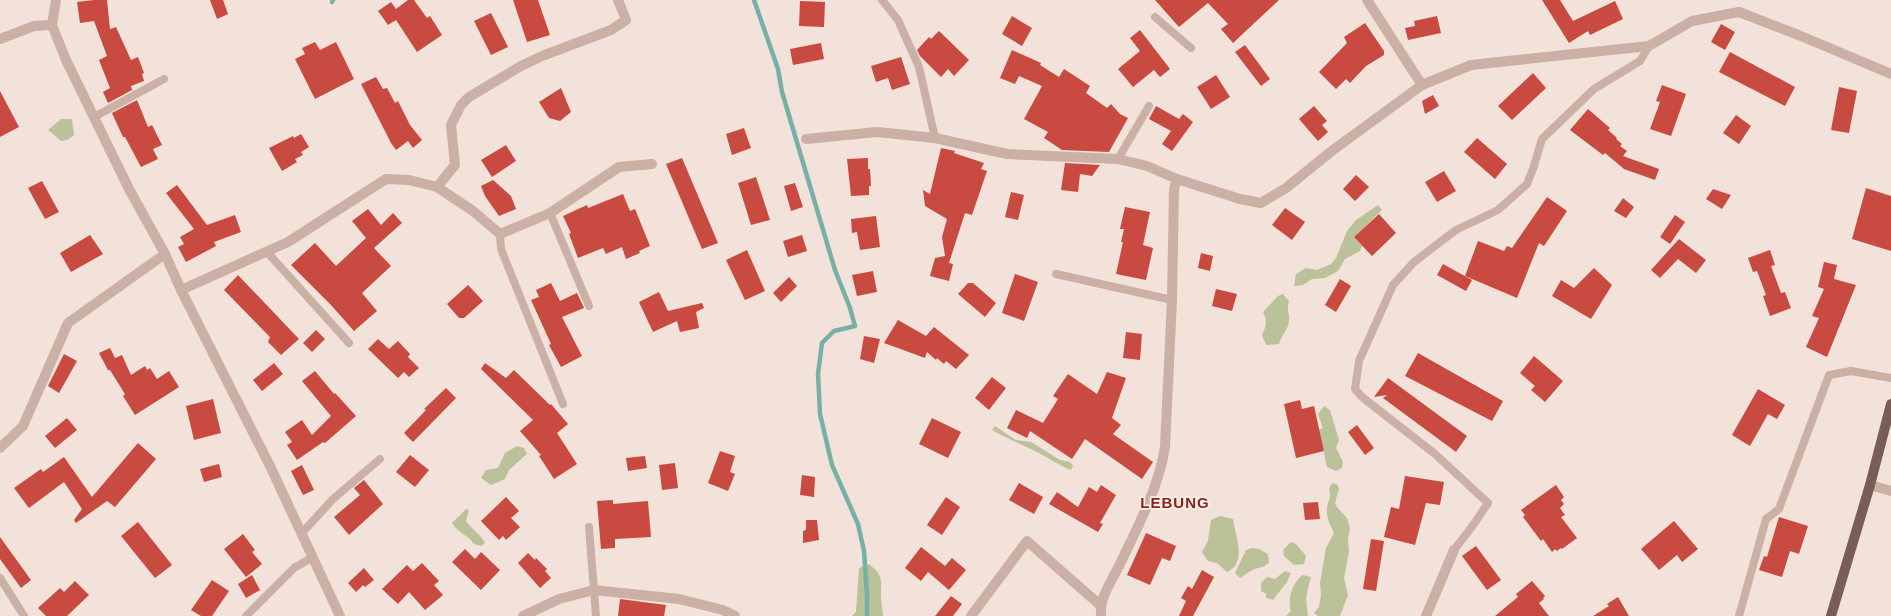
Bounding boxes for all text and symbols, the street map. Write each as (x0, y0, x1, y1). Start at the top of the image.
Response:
district label: LEBUNG (1140, 494, 1210, 511)

